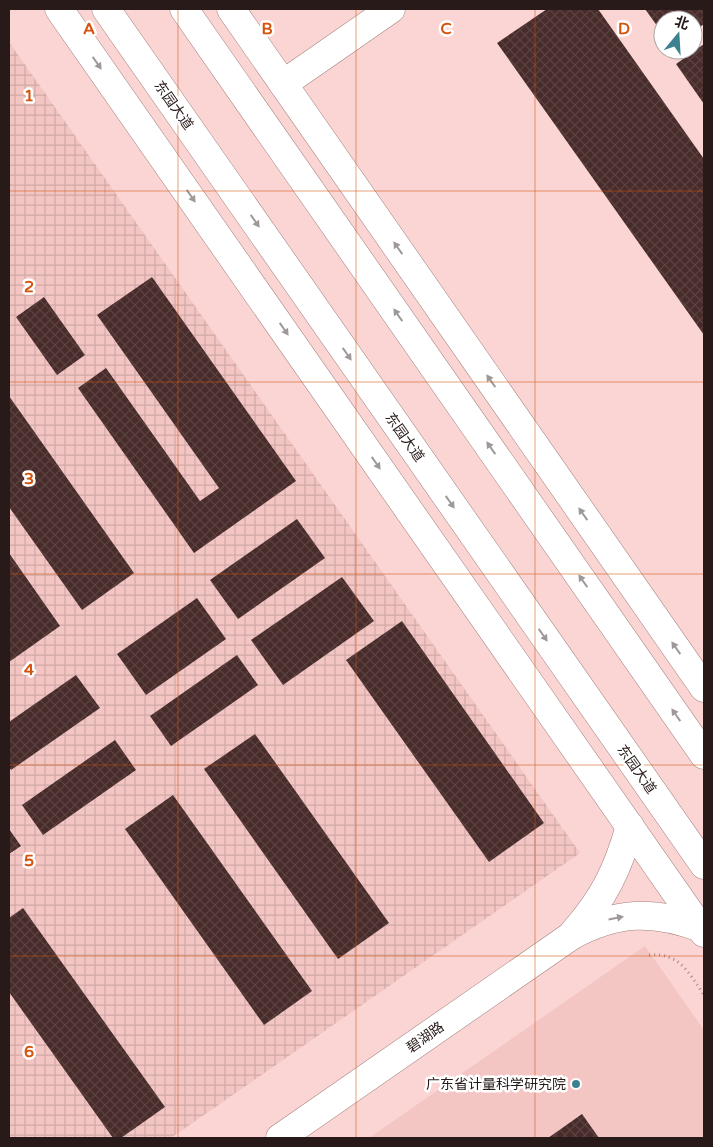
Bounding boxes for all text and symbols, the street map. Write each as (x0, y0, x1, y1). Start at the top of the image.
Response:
north arrow (653, 10, 703, 60)
text: 北 (673, 13, 691, 33)
text: A (83, 19, 95, 39)
text: B (261, 19, 273, 39)
text: C (440, 19, 452, 39)
text: D (618, 19, 630, 39)
one-way arrow (92, 56, 102, 70)
street label: 东园大道 (151, 77, 197, 133)
text: 1 (24, 86, 34, 106)
one-way arrow (186, 189, 196, 203)
one-way arrow (250, 214, 260, 227)
one-way arrow (393, 241, 403, 255)
text: 2 (24, 277, 34, 297)
one-way arrow (393, 308, 403, 321)
one-way arrow (279, 322, 289, 336)
one-way arrow (342, 347, 352, 361)
one-way arrow (486, 374, 496, 388)
street label: 东园大道 (382, 409, 428, 465)
one-way arrow (486, 441, 496, 455)
one-way arrow (371, 456, 381, 469)
text: 3 (24, 469, 34, 489)
one-way arrow (445, 495, 455, 508)
one-way arrow (578, 508, 588, 521)
one-way arrow (578, 574, 588, 588)
one-way arrow (538, 628, 548, 642)
one-way arrow (671, 641, 681, 655)
text: 4 (24, 660, 34, 680)
one-way arrow (671, 708, 681, 721)
street label: 东园大道 (614, 741, 660, 797)
text: 5 (24, 851, 34, 871)
one-way arrow (608, 914, 624, 922)
street label: 碧湖路 (403, 1018, 447, 1056)
text: 6 (24, 1042, 34, 1062)
place label: 广东省计量科学研究院 (426, 1076, 566, 1093)
marker: 广东省计量科学研究院 (570, 1078, 582, 1090)

